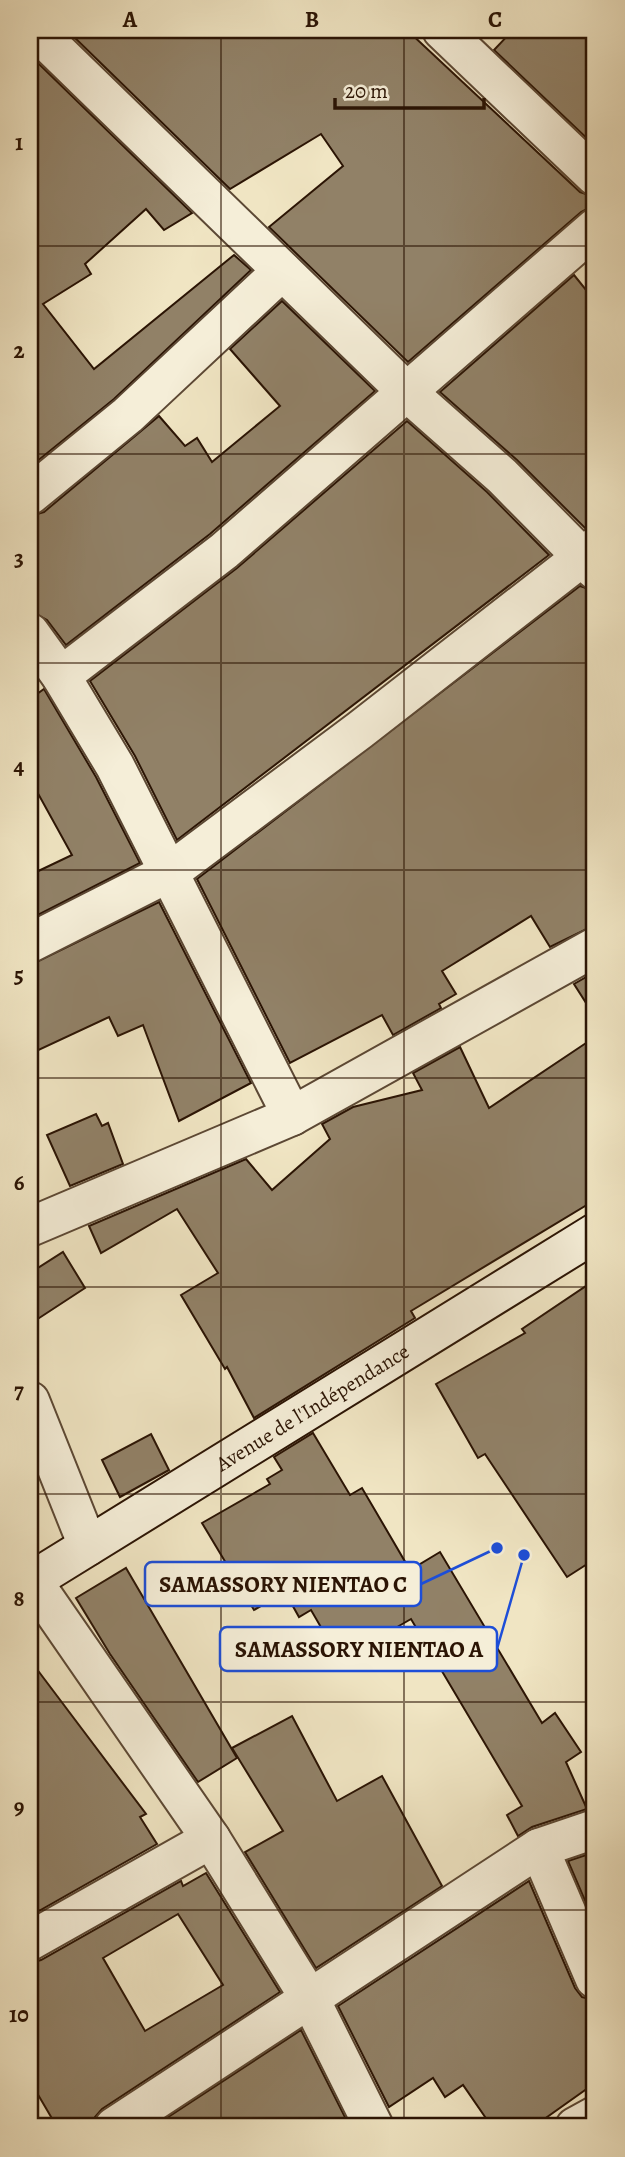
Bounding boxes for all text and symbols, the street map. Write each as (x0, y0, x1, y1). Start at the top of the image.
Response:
text: A (122, 4, 138, 35)
text: B (305, 4, 319, 35)
text: C (488, 4, 502, 35)
scale bar (335, 66, 483, 110)
text: 20 m (345, 77, 388, 105)
text: 1 (15, 127, 23, 158)
text: 2 (13, 335, 25, 366)
text: 3 (14, 543, 24, 574)
text: 4 (14, 751, 25, 782)
text: 5 (14, 959, 24, 990)
text: 6 (14, 1167, 25, 1198)
street label: Avenue de l'Indépendance (210, 1337, 415, 1478)
text: 7 (14, 1375, 24, 1406)
callout: SAMASSORY NIENTAO C (145, 1562, 421, 1606)
text: SAMASSORY NIENTAO C (159, 1569, 407, 1600)
text: 8 (13, 1583, 25, 1614)
callout: SAMASSORY NIENTAO A (220, 1627, 497, 1671)
text: SAMASSORY NIENTAO A (235, 1634, 484, 1665)
text: 9 (14, 1791, 24, 1822)
text: 10 (9, 1999, 29, 2030)

